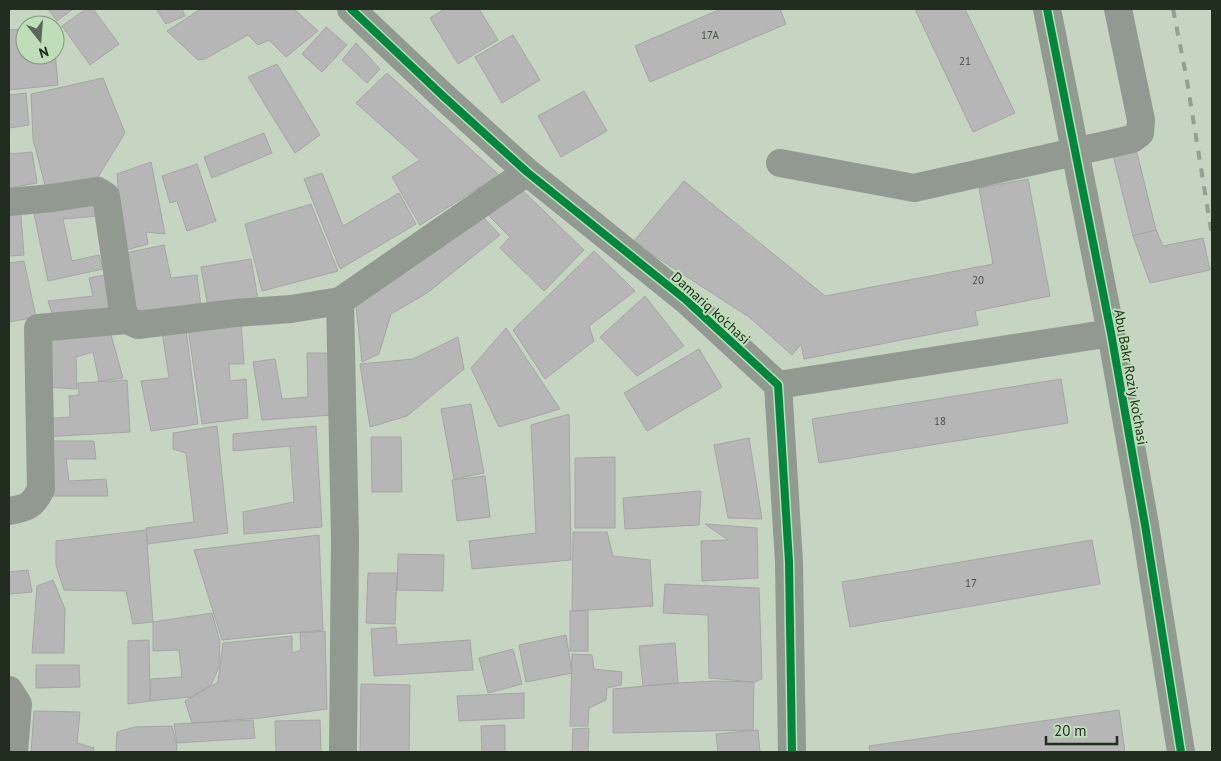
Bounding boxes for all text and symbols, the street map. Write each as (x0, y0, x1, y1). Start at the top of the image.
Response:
north arrow (15, 15, 65, 65)
house number: 17A (701, 28, 719, 42)
text: N (37, 42, 51, 62)
house number: 21 (959, 54, 971, 68)
street label: Damariq ko'chasi (668, 268, 754, 348)
house number: 20 (972, 273, 984, 287)
street label: Abu Bakr Roziy ko'chasi (1110, 308, 1152, 446)
house number: 18 (934, 414, 946, 428)
house number: 17 (965, 576, 977, 590)
scale bar (1046, 714, 1117, 746)
text: 20 m (1054, 721, 1087, 740)

